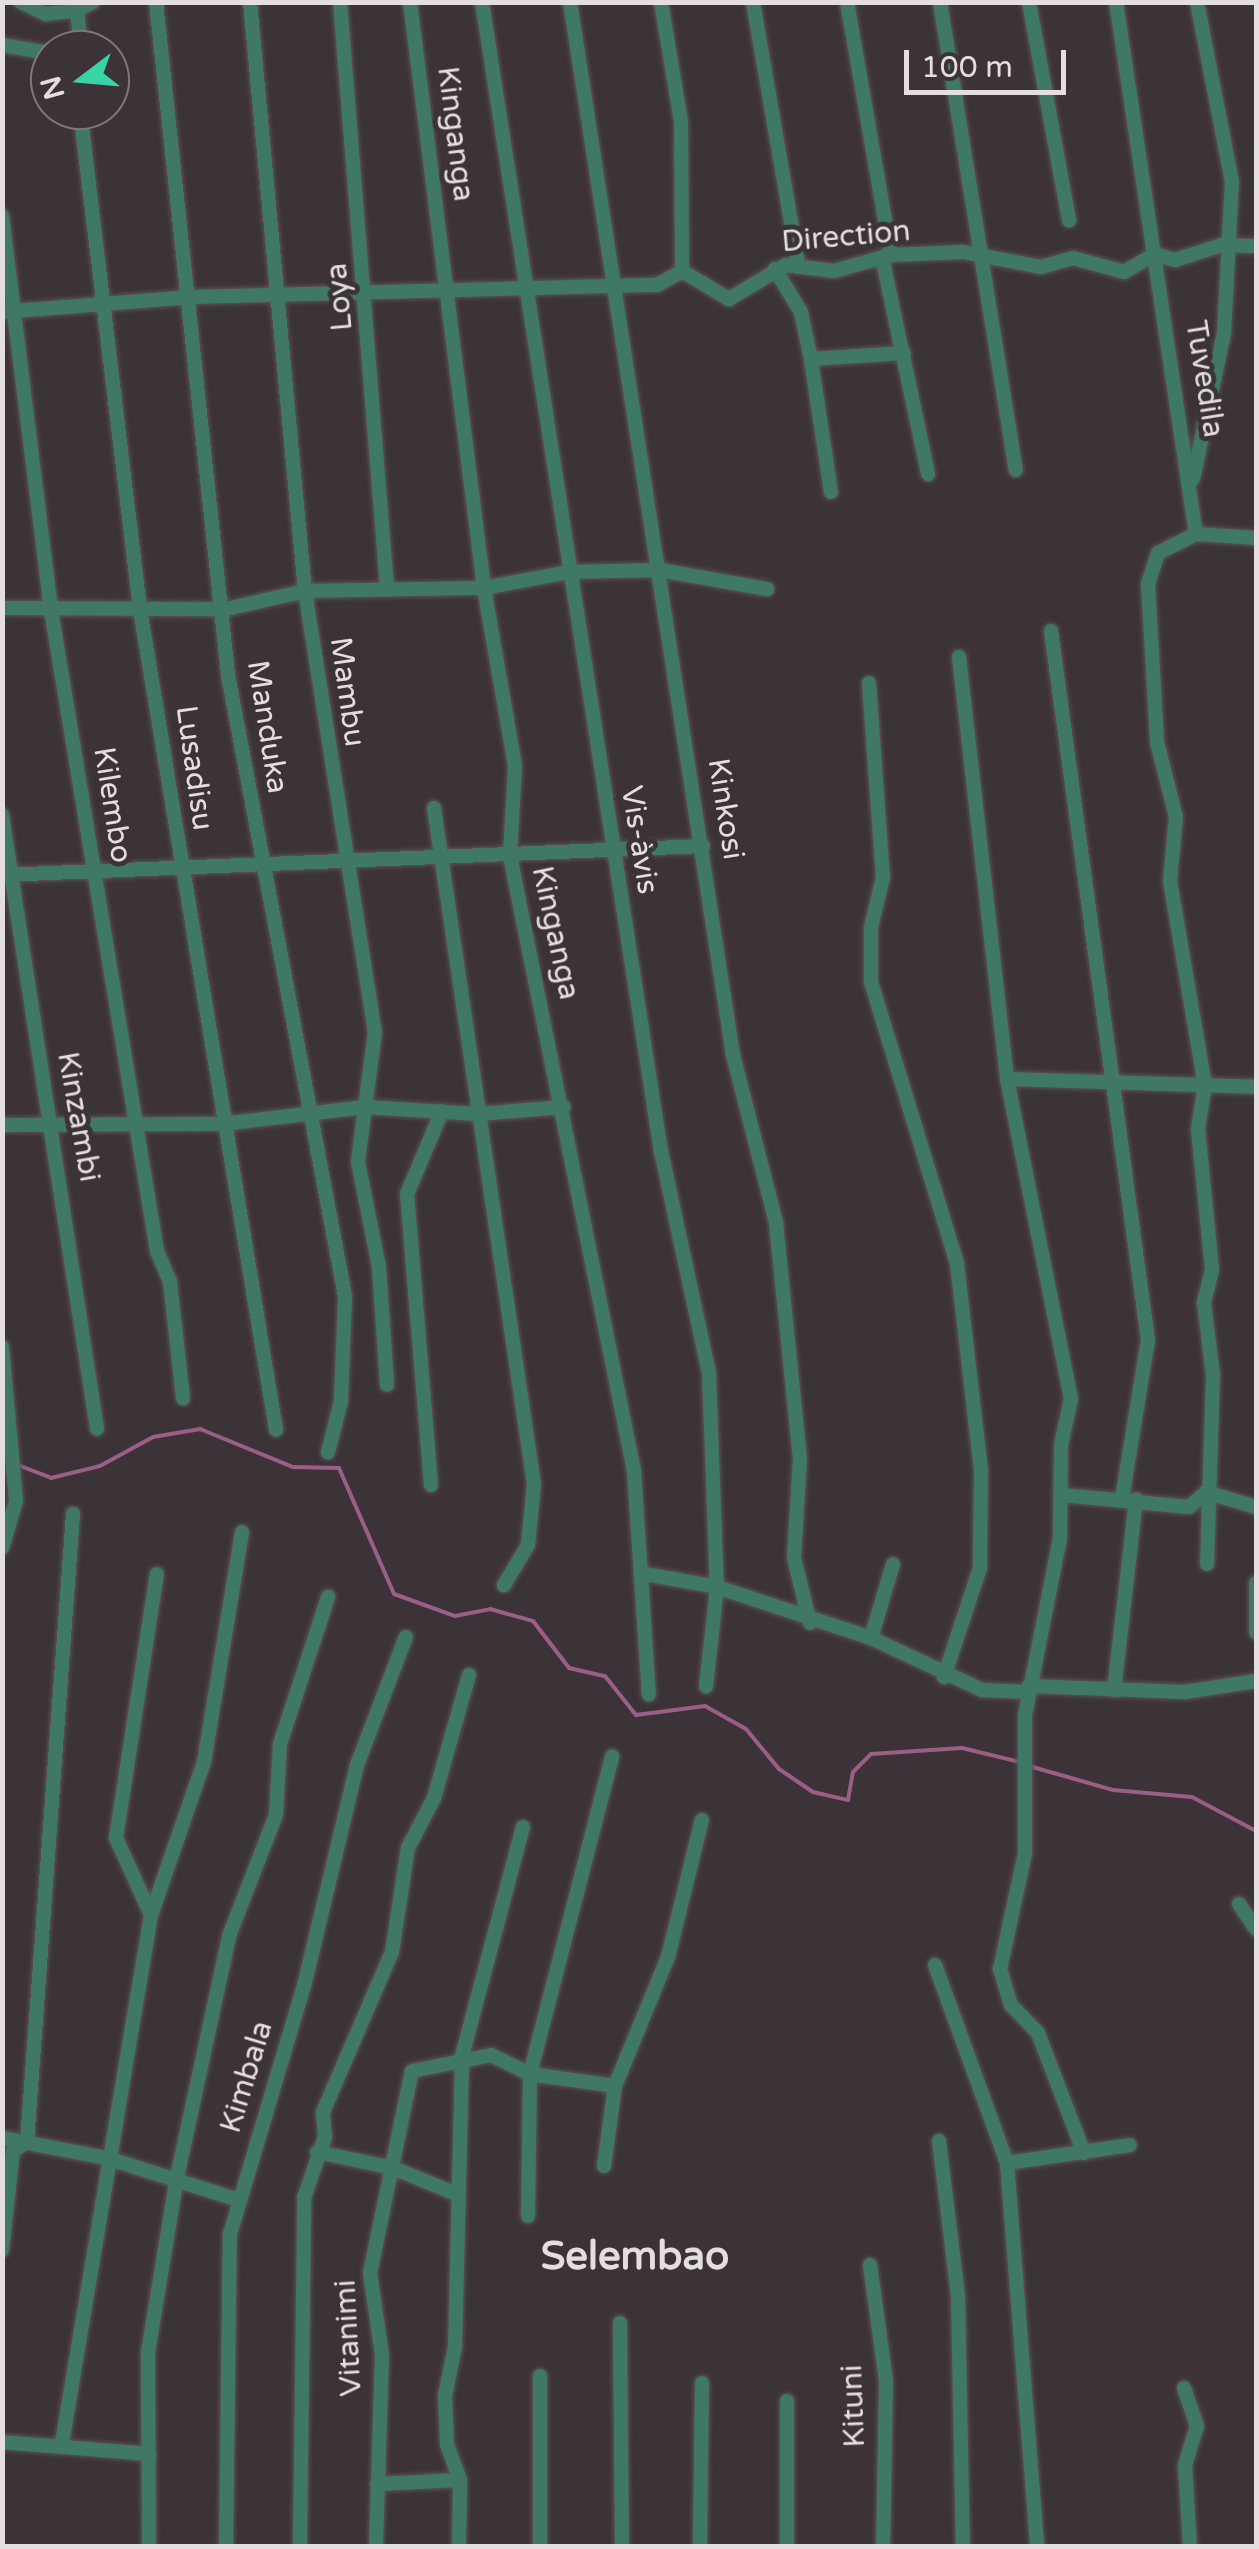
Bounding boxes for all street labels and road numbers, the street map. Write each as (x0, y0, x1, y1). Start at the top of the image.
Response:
street label: Kinganga (429, 64, 481, 204)
street label: Direction (780, 213, 912, 261)
street label: Loya (319, 262, 361, 332)
street label: Tuvedila (1177, 318, 1231, 440)
street label: Mambu (321, 635, 373, 749)
street label: Manduka (239, 658, 295, 796)
street label: Lusadisu (167, 703, 221, 833)
street label: Kilembo (85, 745, 139, 865)
street label: Kinkosi (699, 756, 751, 862)
street label: Vis-àvis (613, 783, 665, 897)
street label: Kinganga (523, 863, 587, 1003)
street label: Kinzambi (49, 1049, 107, 1185)
street label: Kimbala (213, 2017, 281, 2137)
street label: Vitanimi (328, 2279, 370, 2397)
street label: Kituni (835, 2364, 873, 2448)

